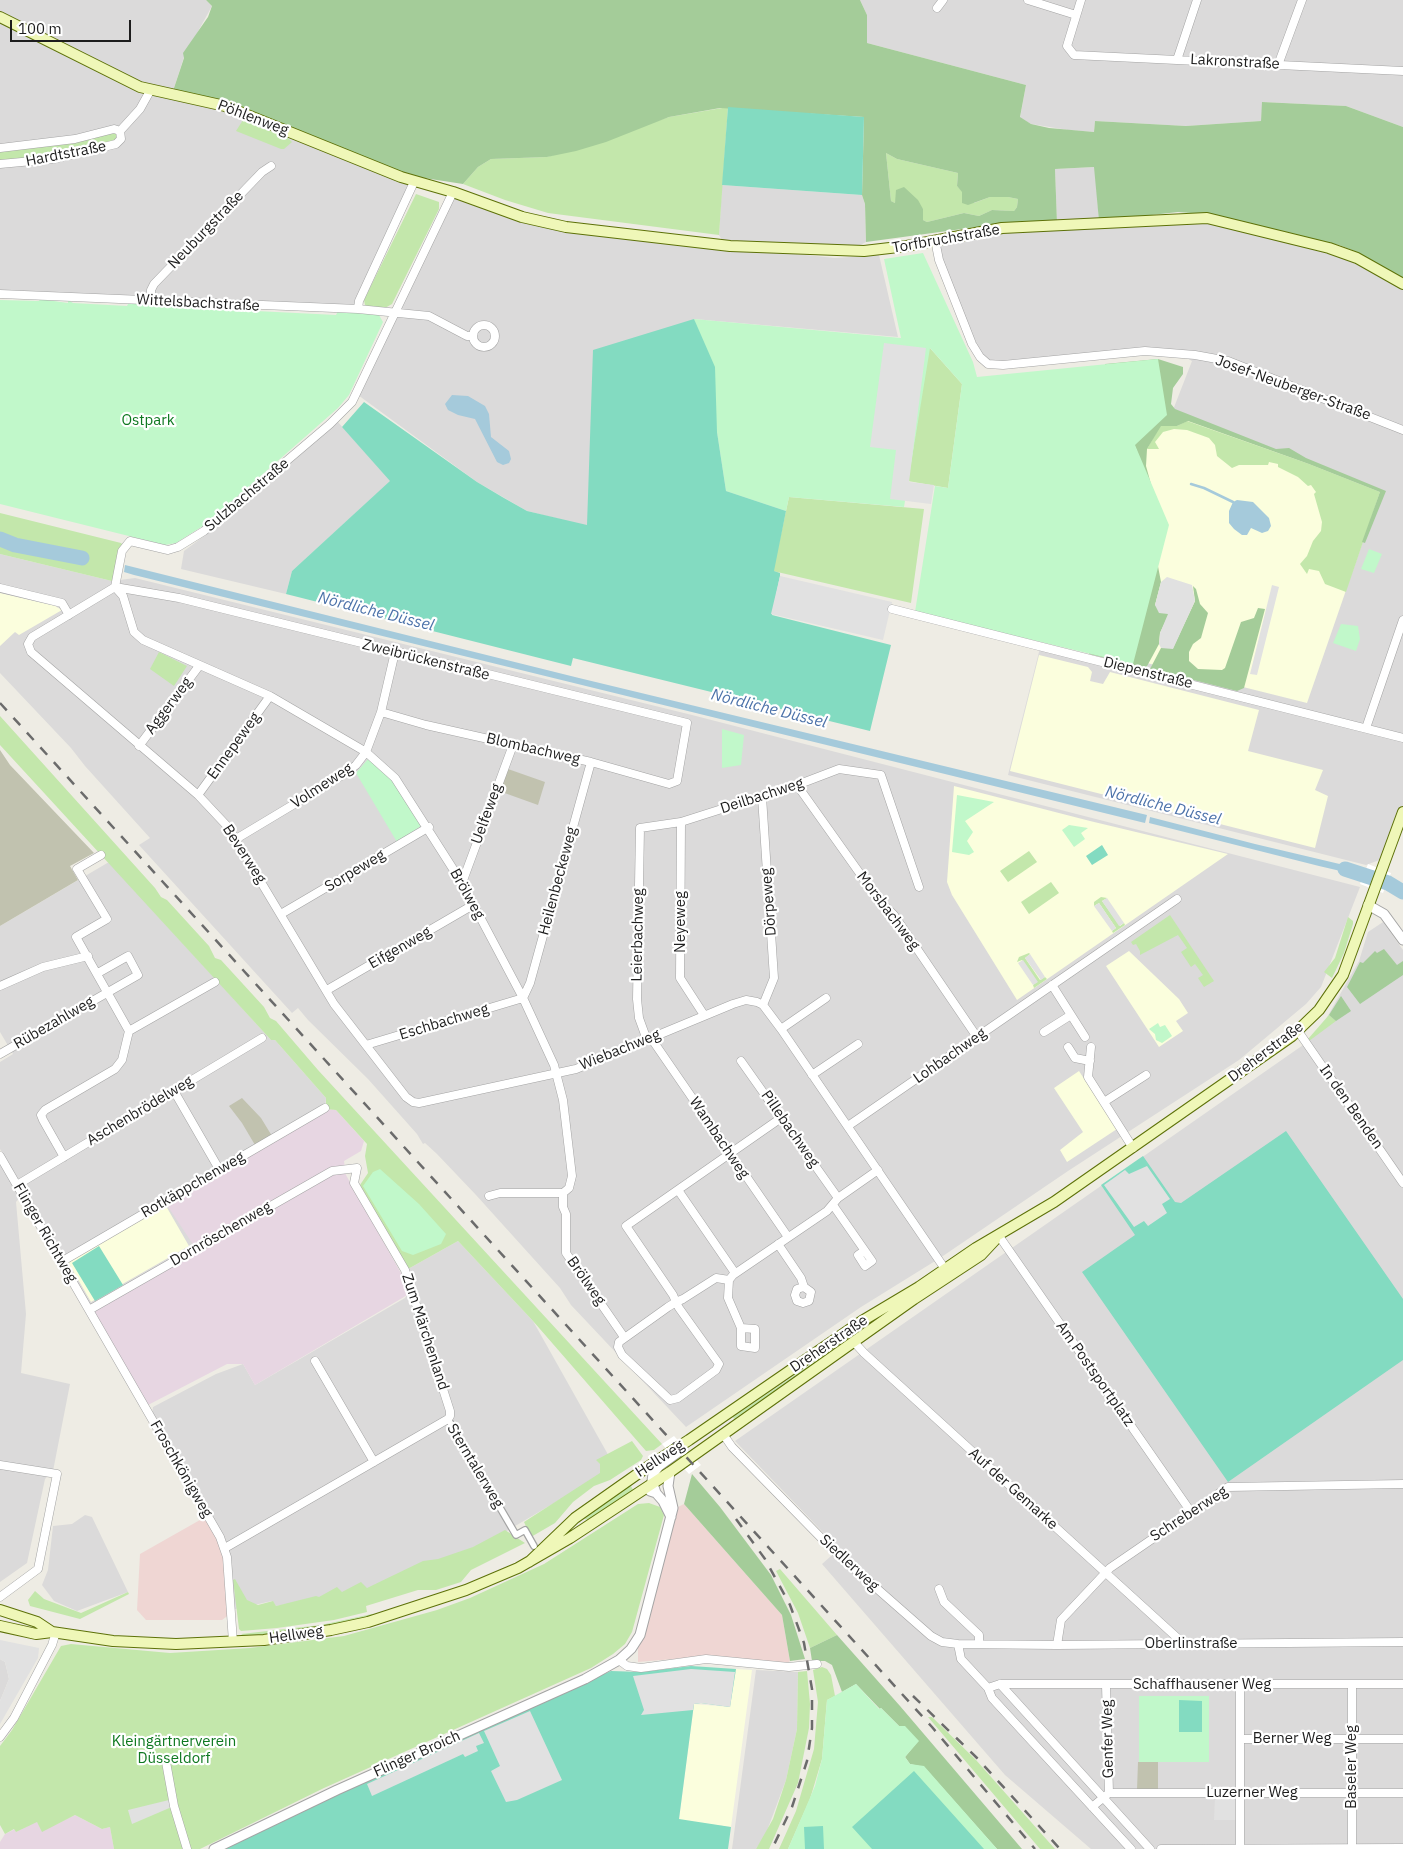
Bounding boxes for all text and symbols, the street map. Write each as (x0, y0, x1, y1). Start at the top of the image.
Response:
scale bar (12, 10, 134, 42)
text: 100 m (18, 19, 62, 38)
street label: Lakronstraße (1190, 51, 1280, 73)
street label: Pöhlenweg (215, 96, 291, 140)
street label: Hardtstraße (24, 137, 108, 171)
street label: Neuburgstraße (164, 187, 248, 273)
street label: Torfbruchstraße (891, 221, 1001, 257)
street label: Wittelsbachstraße (136, 291, 260, 315)
street label: Josef-Neuberger-Straße (1213, 351, 1373, 425)
park label: Ostpark (121, 412, 175, 430)
street label: Sulzbachstraße (201, 454, 293, 536)
water label: Nördliche Düssel (316, 588, 436, 636)
street label: Zweibrückenstraße (360, 635, 492, 685)
street label: Diepenstraße (1102, 653, 1194, 693)
street label: Aggerweg (142, 674, 196, 738)
water label: Nördliche Düssel (709, 685, 829, 733)
street label: Ennepeweg (204, 709, 264, 783)
street label: Blombachweg (484, 729, 582, 769)
street label: Volmeweg (288, 759, 356, 813)
street label: Deilbachweg (718, 774, 806, 818)
street label: Uelfeweg (468, 781, 506, 847)
water label: Nördliche Düssel (1103, 782, 1223, 830)
street label: Beverweg (218, 821, 270, 887)
street label: Heilenbeckeweg (535, 825, 581, 937)
street label: Sorpeweg (322, 846, 388, 896)
street label: Brölweg (446, 865, 488, 923)
street label: Dörpeweg (758, 867, 780, 937)
street label: Morsbachweg (853, 868, 923, 954)
street label: Leierbachweg (628, 888, 648, 982)
street label: Neyeweg (672, 891, 690, 953)
street label: Eifgenweg (365, 923, 435, 973)
street label: Rübezahlweg (10, 993, 98, 1053)
street label: Eschbachweg (397, 1000, 491, 1044)
street label: Dreherstraße (1225, 1018, 1307, 1086)
street label: Lohbachweg (910, 1024, 990, 1088)
street label: Wiebachweg (577, 1026, 663, 1074)
street label: In den Benden (1315, 1061, 1387, 1153)
street label: Aschenbrödelweg (84, 1072, 196, 1150)
street label: Pillebachweg (757, 1087, 823, 1171)
street label: Wambachweg (685, 1094, 753, 1182)
street label: Rotkäppchenweg (138, 1148, 248, 1222)
street label: Flinger Richtweg (9, 1180, 81, 1286)
street label: Dornröschenweg (167, 1198, 275, 1270)
street label: Brölweg (563, 1253, 609, 1309)
street label: Zum Märchenland (398, 1271, 452, 1393)
street label: Dreherstraße (787, 1311, 871, 1377)
street label: Am Postsportplatz (1052, 1318, 1138, 1430)
street label: Froschkönigweg (146, 1417, 216, 1521)
street label: Sterntalerweg (443, 1421, 507, 1511)
street label: Hellweg (632, 1437, 688, 1481)
street label: Auf der Gemarke (965, 1444, 1061, 1534)
street label: Schreberweg (1147, 1482, 1231, 1546)
street label: Siedlerweg (815, 1531, 883, 1595)
street label: Hellweg (268, 1622, 324, 1648)
street label: Oberlinstraße (1144, 1635, 1238, 1653)
street label: Schaffhausener Weg (1133, 1676, 1271, 1694)
street label: Genfer Weg (1098, 1700, 1118, 1778)
street label: Baseler Weg (1343, 1725, 1361, 1809)
street label: Flinger Broich (371, 1727, 463, 1781)
street label: Berner Weg (1253, 1730, 1331, 1748)
park label: Kleingärtnerverein Düsseldorf (112, 1733, 236, 1768)
street label: Luzerner Weg (1206, 1784, 1298, 1802)

